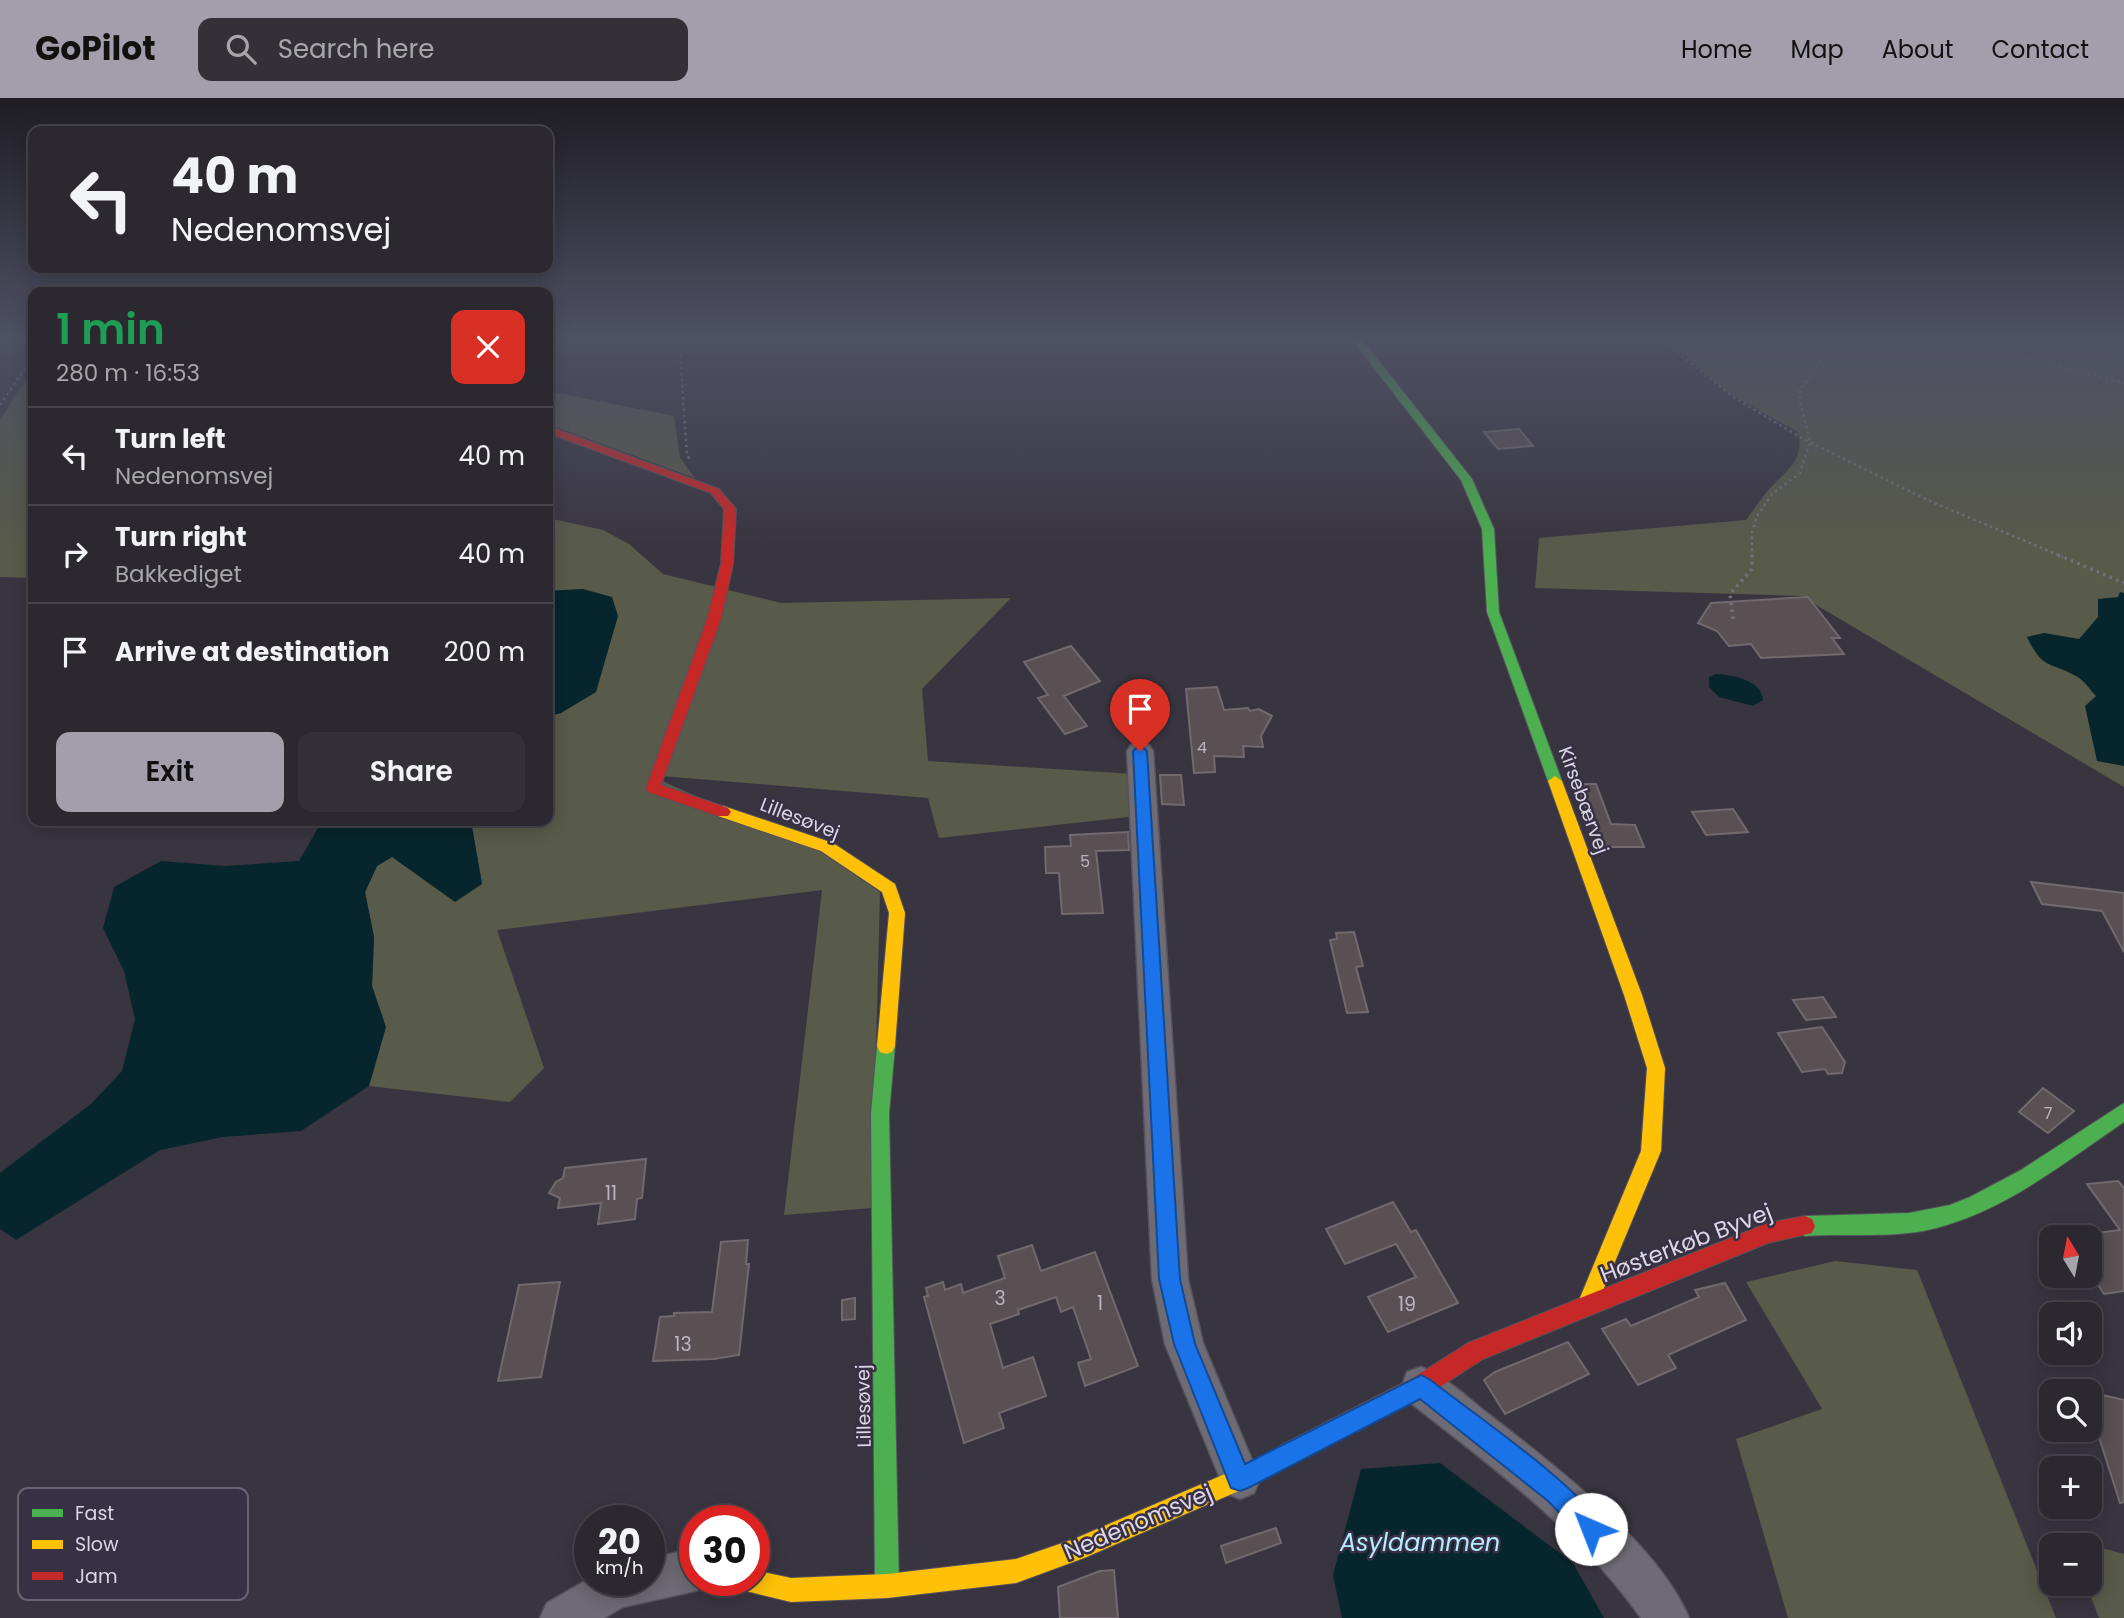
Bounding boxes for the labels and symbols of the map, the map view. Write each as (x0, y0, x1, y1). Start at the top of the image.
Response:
pin (1110, 679, 1170, 751)
house number: 4 (1197, 736, 1207, 759)
street label: Kirsebærvej (1552, 743, 1616, 858)
street label: Lillesøvej (756, 791, 844, 846)
house number: 5 (1080, 850, 1090, 873)
house number: 7 (2044, 1102, 2053, 1125)
house number: 11 (605, 1180, 617, 1207)
street label: Høsterkøb Byvej (1595, 1195, 1777, 1291)
north arrow (2039, 1225, 2102, 1288)
house number: 3 (994, 1285, 1006, 1312)
house number: 1 (1097, 1290, 1103, 1317)
house number: 19 (1398, 1291, 1416, 1318)
house number: 13 (674, 1331, 692, 1358)
street label: Lillesøvej (849, 1364, 878, 1448)
street label: Nedenomsvej (1059, 1476, 1217, 1568)
legend (18, 1488, 248, 1600)
position arrow (1554, 1492, 1628, 1566)
text: Fast (75, 1500, 114, 1527)
speed limit sign: 30 (679, 1505, 770, 1596)
water label: Asyldammen (1339, 1526, 1500, 1559)
text: Slow (75, 1531, 119, 1558)
text: Jam (75, 1563, 117, 1590)

